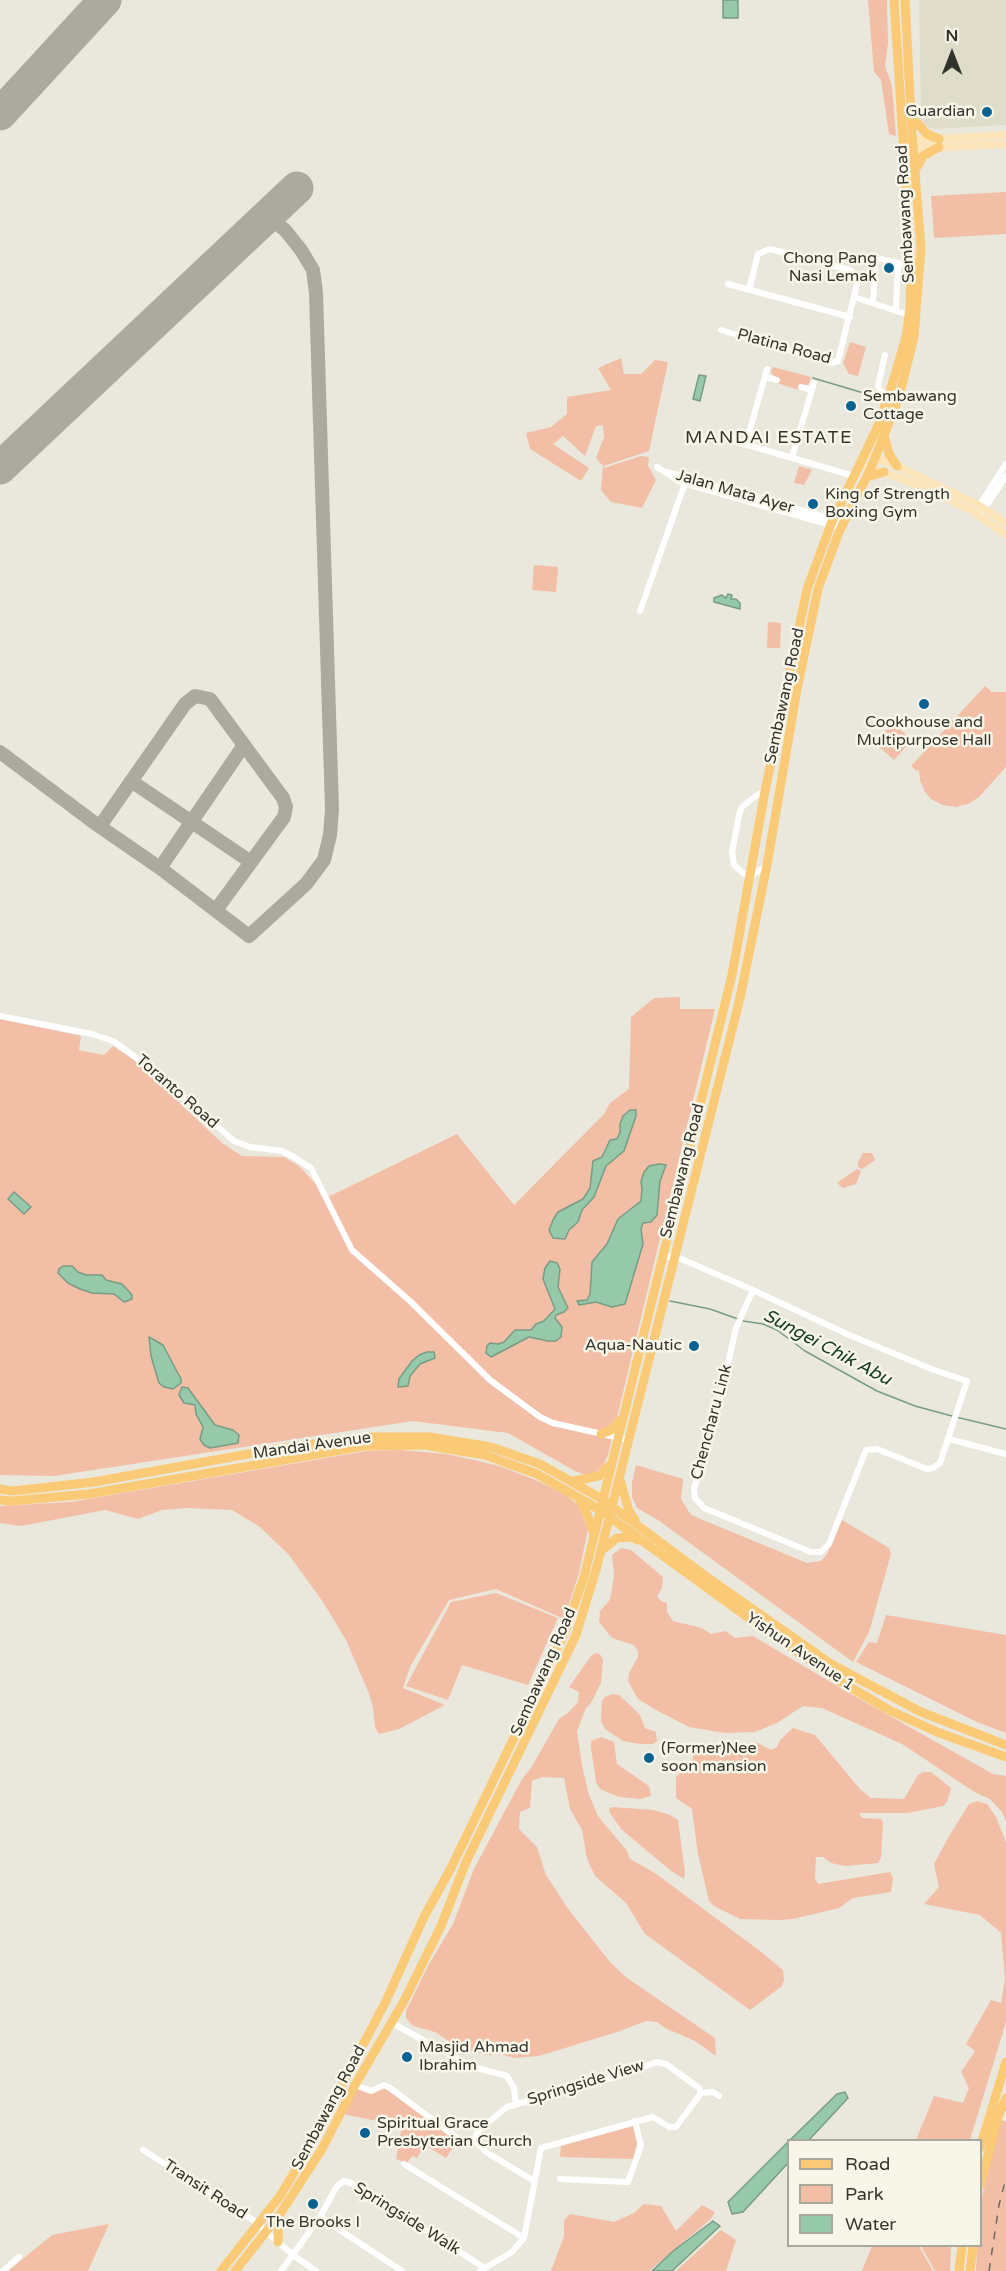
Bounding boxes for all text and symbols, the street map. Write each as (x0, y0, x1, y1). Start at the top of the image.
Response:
north arrow (922, 24, 982, 84)
text: N (946, 26, 958, 46)
place label: Guardian (905, 102, 975, 122)
marker: Guardian (980, 105, 994, 119)
street label: Sembawang Road (893, 144, 919, 284)
place label: Chong Pang Nasi Lemak (783, 249, 877, 287)
marker: Chong Pang Nasi Lemak (882, 261, 896, 275)
street label: Platina Road (735, 325, 833, 369)
place label: Sembawang Cottage (863, 387, 957, 425)
marker: Sembawang Cottage (844, 399, 858, 413)
district label: MANDAI ESTATE (685, 427, 853, 449)
street label: Jalan Mata Ayer (674, 466, 796, 518)
place label: King of Strength Boxing Gym (825, 485, 950, 523)
marker: King of Strength Boxing Gym (806, 497, 820, 511)
street label: Sembawang Road (761, 626, 809, 766)
marker: Cookhouse and Multipurpose Hall (917, 697, 931, 711)
place label: Cookhouse and Multipurpose Hall (857, 713, 991, 751)
street label: Toranto Road (132, 1051, 222, 1133)
street label: Sembawang Road (657, 1102, 709, 1240)
water label: Sungei Chik Abu (759, 1305, 895, 1391)
place label: Aqua-Nautic (585, 1336, 682, 1356)
marker: Aqua-Nautic (687, 1339, 701, 1353)
street label: Chencharu Link (687, 1362, 737, 1482)
street label: Mandai Avenue (252, 1428, 372, 1464)
street label: Sembawang Road (507, 1605, 581, 1739)
street label: Yishun Avenue 1 (742, 1609, 858, 1695)
place label: (Former)Nee soon mansion (661, 1739, 767, 1777)
marker: (Former)Nee soon mansion (642, 1751, 656, 1765)
place label: Masjid Ahmad Ibrahim (419, 2038, 529, 2076)
street label: Sembawang Road (288, 2042, 370, 2174)
marker: Masjid Ahmad Ibrahim (400, 2050, 414, 2064)
street label: Springside View (525, 2056, 647, 2110)
place label: Spiritual Grace Presbyterian Church (377, 2114, 532, 2152)
marker: Spiritual Grace Presbyterian Church (358, 2126, 372, 2140)
legend (787, 2139, 982, 2247)
text: Road (845, 2153, 890, 2175)
street label: Transit Road (160, 2156, 250, 2224)
street label: Springside Walk (350, 2179, 464, 2259)
text: Park (845, 2183, 883, 2205)
marker: The Brooks I (306, 2197, 320, 2211)
place label: The Brooks I (266, 2213, 360, 2233)
text: Water (845, 2213, 896, 2235)

